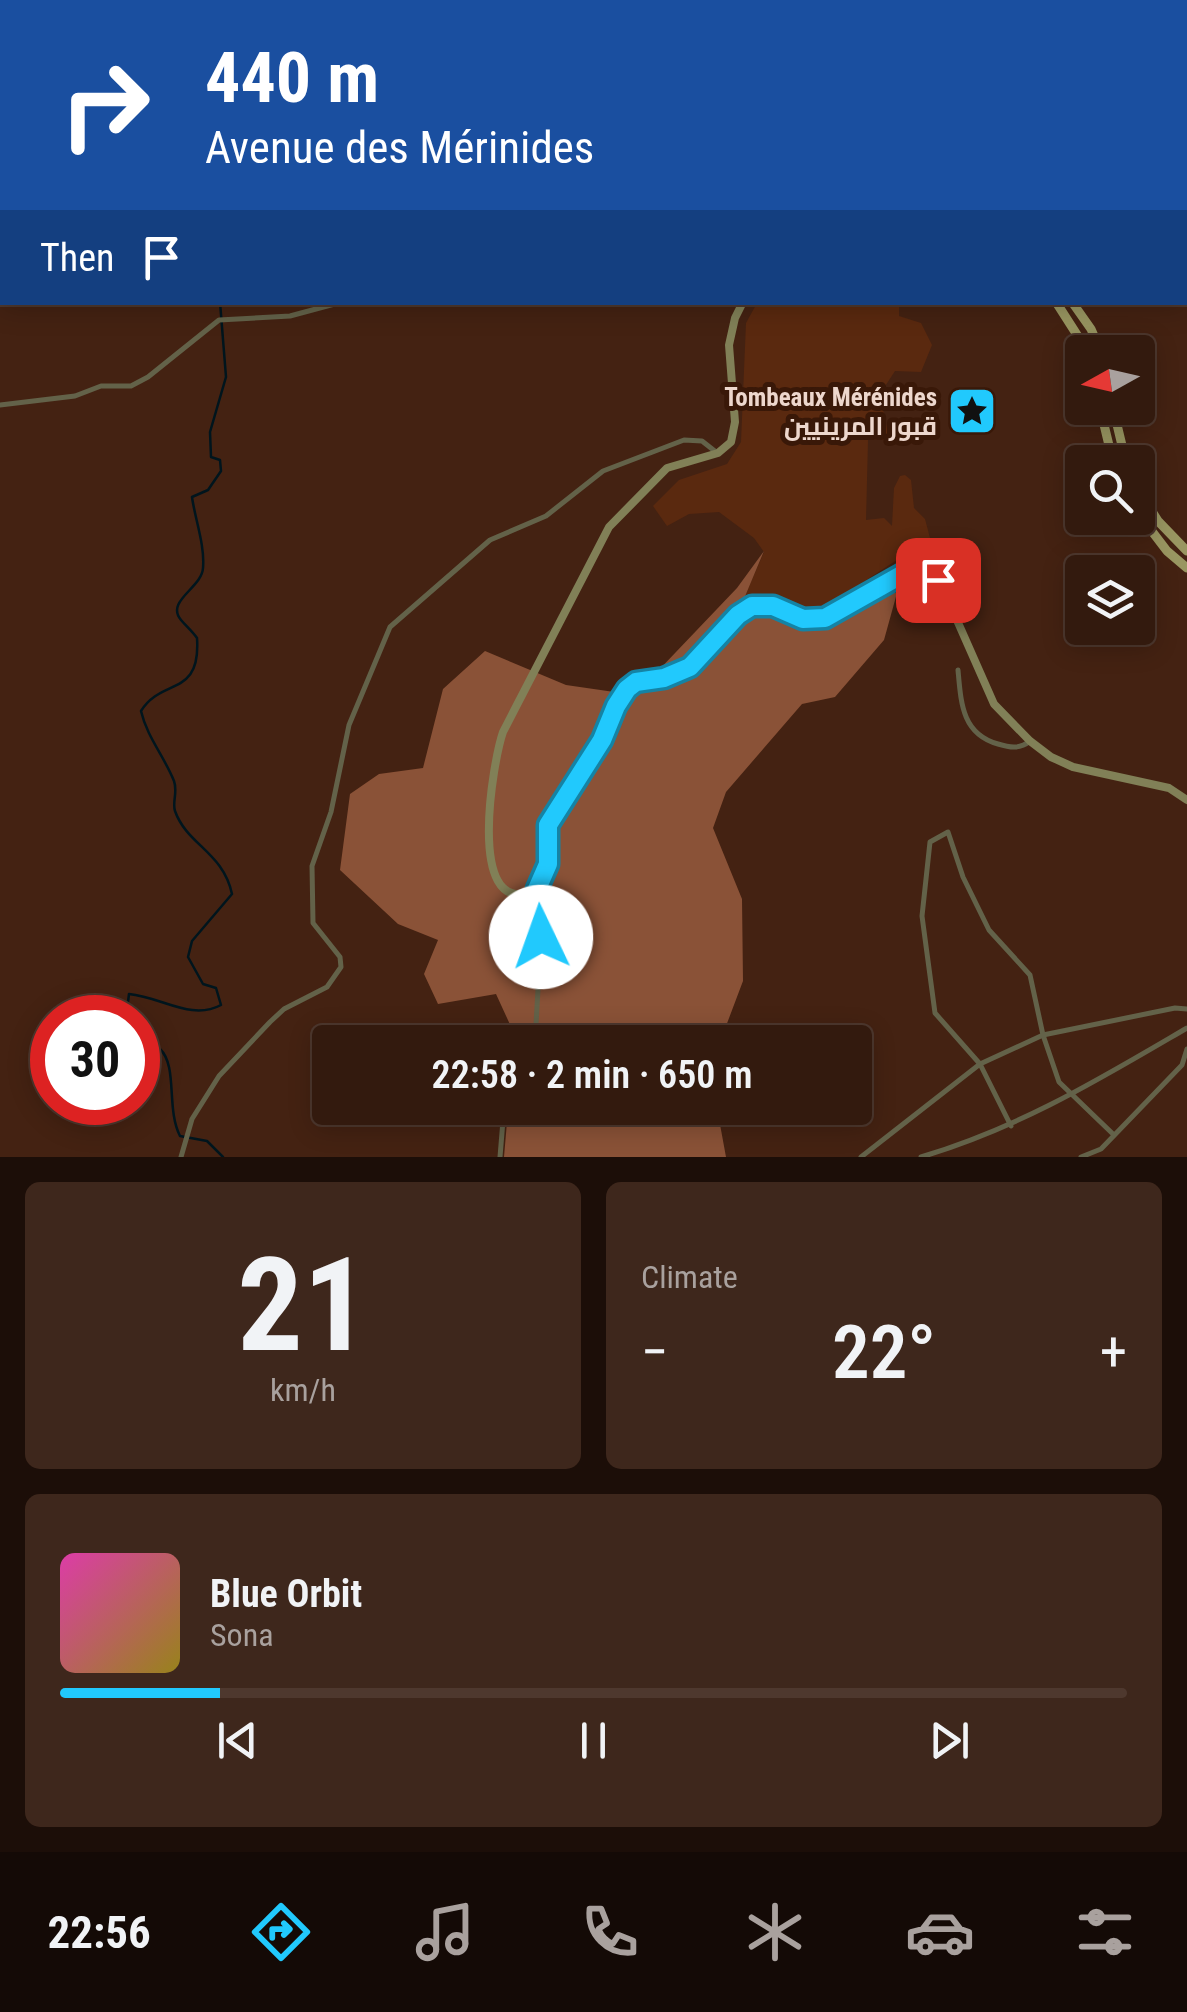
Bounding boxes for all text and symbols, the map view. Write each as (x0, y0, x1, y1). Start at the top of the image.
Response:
text: 440 m (205, 37, 379, 119)
icon: right (40, 40, 170, 170)
text: Avenue des Mérinides (205, 121, 594, 174)
icon: arrive (134, 230, 189, 285)
text: Then (40, 236, 114, 280)
north arrow (1065, 335, 1155, 425)
map controls (1065, 335, 1155, 645)
place label: Tombeaux Mérénides قبور المرينيين (724, 383, 937, 441)
place icon: Tombeaux Mérénides قبور المرينيين (946, 385, 998, 437)
button: search (1065, 445, 1155, 535)
pin (896, 538, 981, 623)
icon: arrive (911, 553, 966, 608)
button: layers (1065, 555, 1155, 645)
position arrow (489, 885, 593, 989)
speed limit sign: 30 (30, 995, 160, 1125)
text: 22:58 · 2 min · 650 m (432, 1053, 752, 1097)
text: 21 (237, 1229, 369, 1382)
text: Climate (641, 1258, 738, 1296)
text: 22° (832, 1308, 936, 1396)
text: − (641, 1320, 669, 1384)
text: + (1100, 1320, 1127, 1384)
text: km/h (270, 1371, 336, 1409)
text: Blue Orbit (210, 1572, 362, 1616)
text: Sona (210, 1616, 273, 1654)
icon: previous (210, 1713, 265, 1768)
icon: pause (566, 1713, 621, 1768)
icon: next (922, 1713, 977, 1768)
icon: directions (246, 1897, 316, 1967)
icon: music (410, 1897, 480, 1967)
icon: phone (575, 1897, 645, 1967)
icon: climate (740, 1897, 810, 1967)
icon: car (905, 1897, 975, 1967)
icon: filters (1070, 1897, 1140, 1967)
text: 22:56 (47, 1906, 151, 1959)

